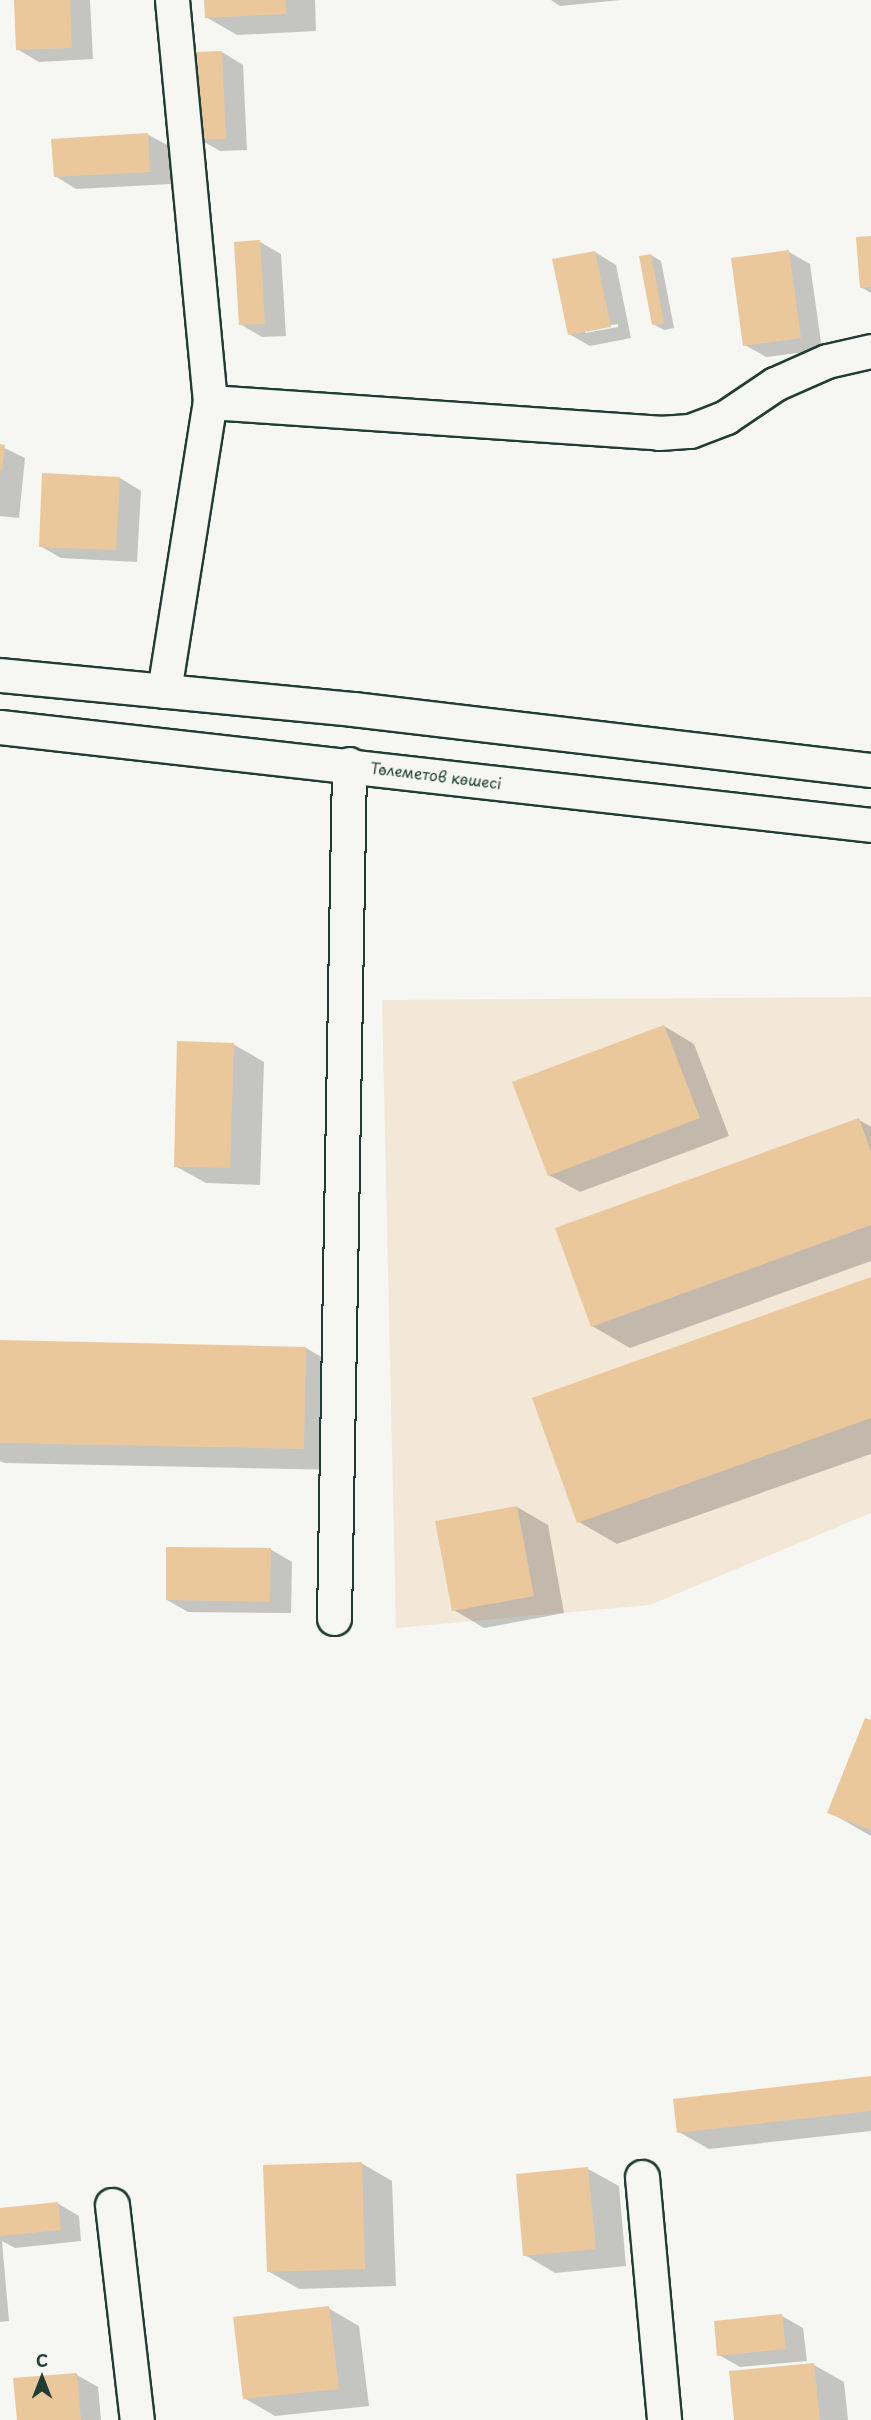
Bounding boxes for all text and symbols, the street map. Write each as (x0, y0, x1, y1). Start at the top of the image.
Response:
street label: Төлеметов көшесі (369, 758, 503, 792)
north arrow (12, 2348, 72, 2408)
text: С (36, 2348, 48, 2372)

